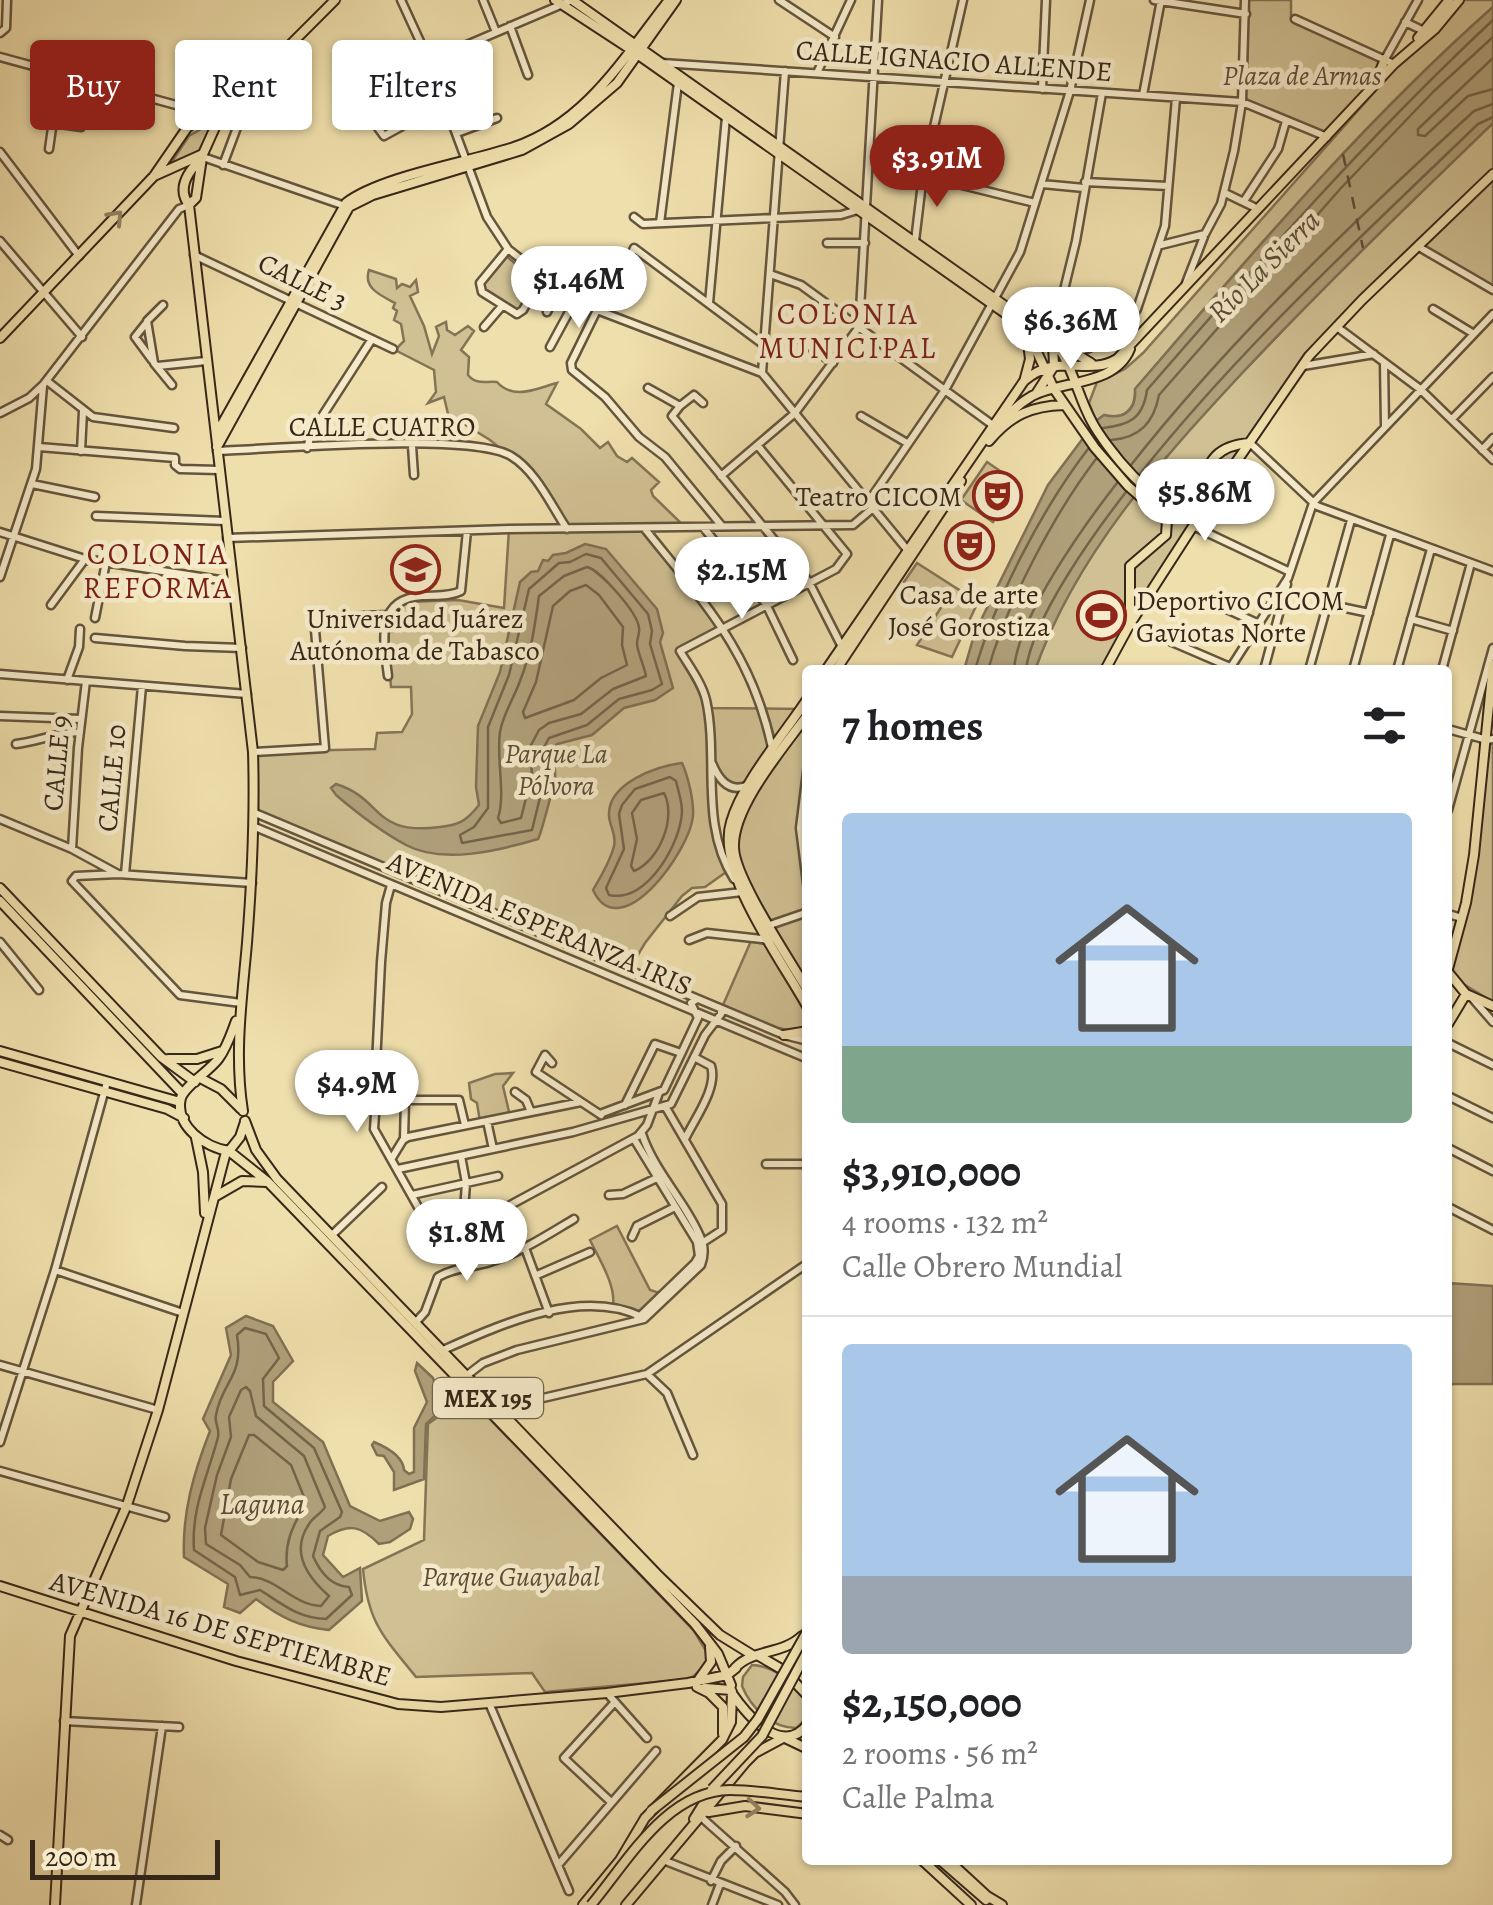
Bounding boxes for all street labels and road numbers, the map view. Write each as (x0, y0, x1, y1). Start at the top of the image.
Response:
street label: CALLE IGNACIO ALLENDE (794, 31, 1113, 91)
street label: CALLE 3 (252, 244, 354, 320)
street label: CALLE CUATRO (289, 408, 475, 446)
street label: CALLE 9 (34, 714, 80, 813)
street label: CALLE 10 (88, 723, 136, 833)
street label: AVENIDA ESPERANZA IRIS (381, 842, 698, 1005)
road number: MEX 195 (433, 1378, 543, 1418)
street label: AVENIDA 16 DE SEPTIEMBRE (45, 1562, 396, 1696)

